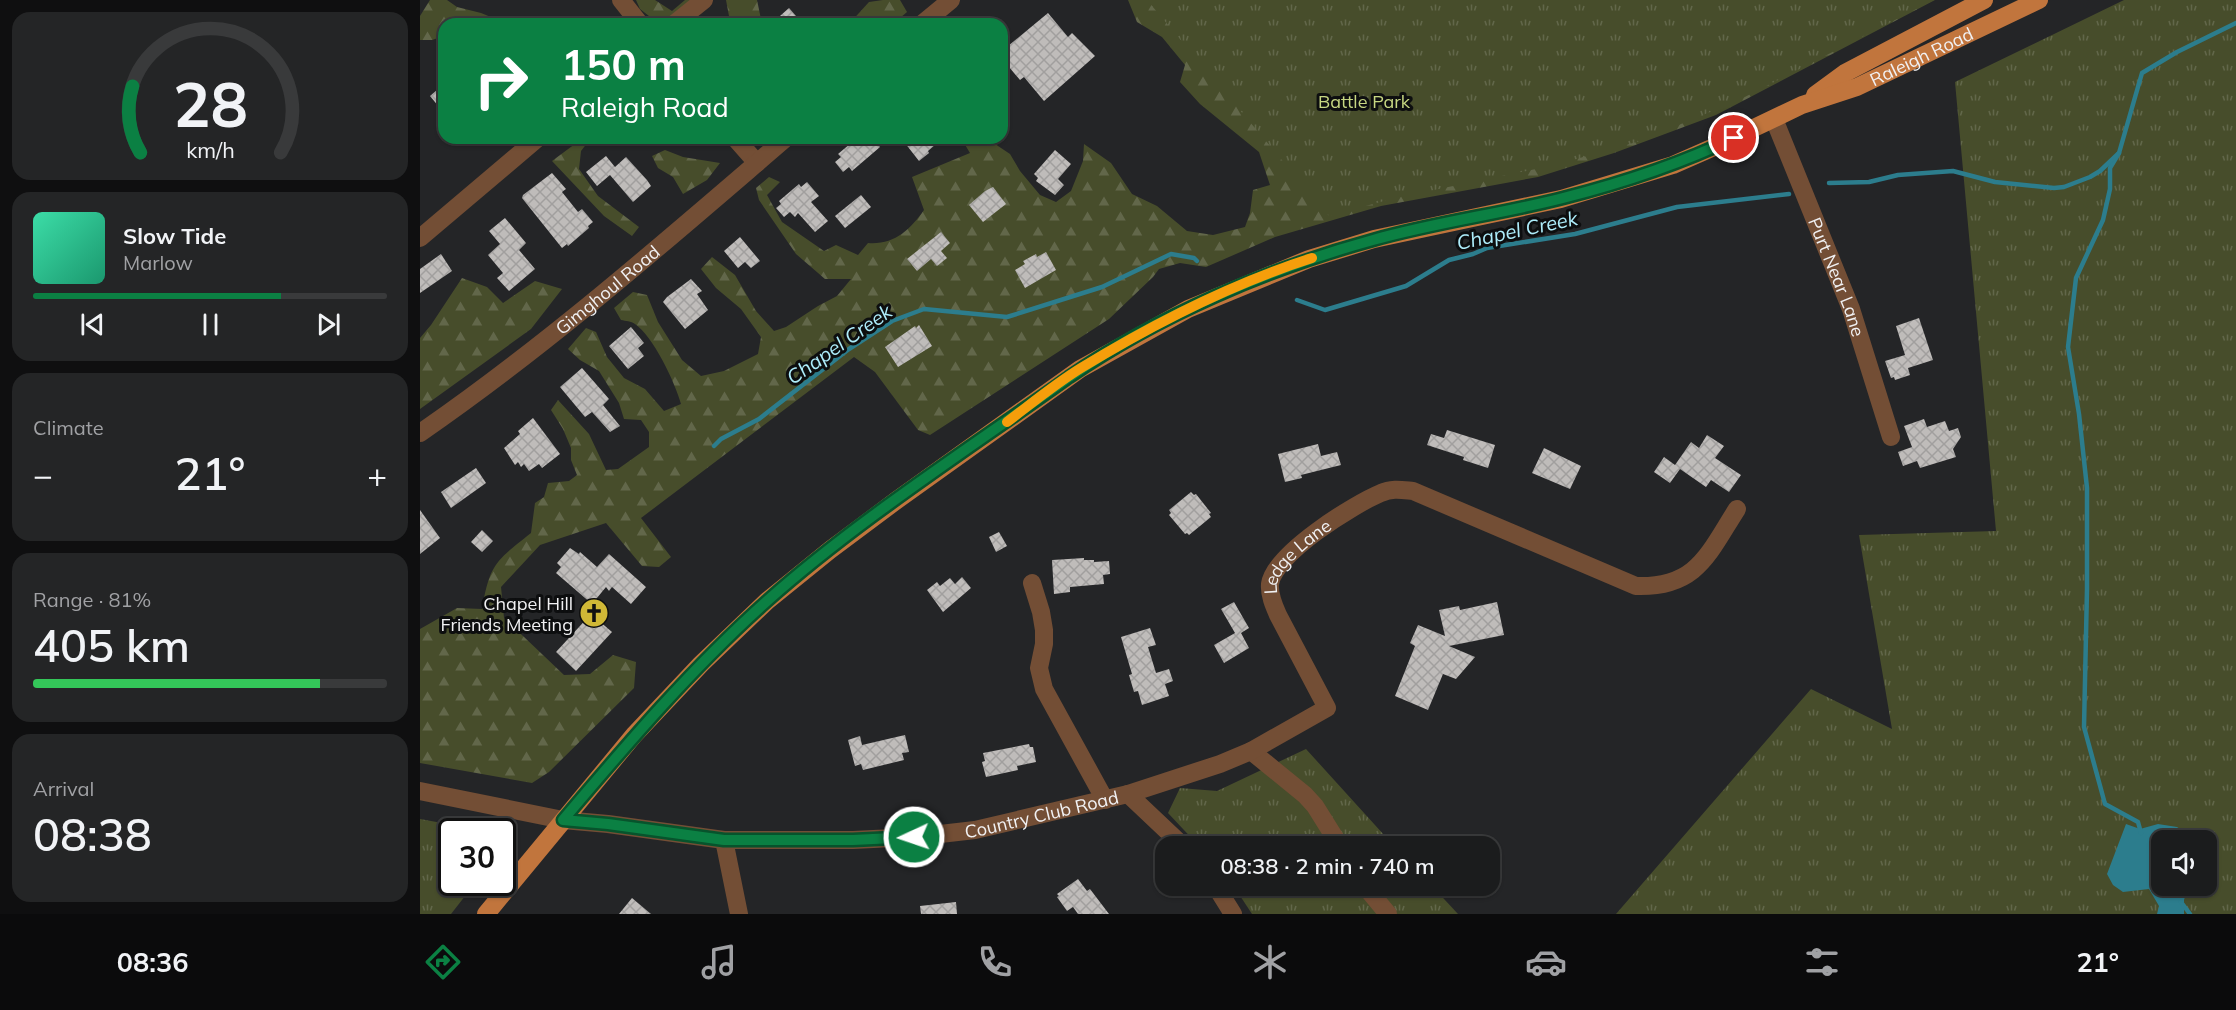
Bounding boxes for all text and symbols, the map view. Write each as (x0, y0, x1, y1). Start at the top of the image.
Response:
street label: Raleigh Road (1866, 22, 1977, 91)
text: 150 m (561, 38, 686, 91)
icon: right (462, 42, 540, 120)
text: 28 (173, 64, 247, 143)
text: Raleigh Road (561, 90, 729, 124)
park label: Battle Park (1318, 90, 1411, 113)
pin (1708, 112, 1759, 163)
icon: arrive (1717, 121, 1750, 154)
text: km/h (186, 137, 234, 164)
water label: Chapel Creek (1454, 205, 1580, 255)
street label: Purt Near Lane (1803, 214, 1870, 339)
text: Slow Tide (123, 222, 226, 250)
street label: Gimghoul Road (550, 240, 664, 339)
text: Marlow (123, 250, 193, 275)
water label: Chapel Creek (781, 298, 897, 390)
icon: previous (76, 308, 109, 341)
icon: pause (194, 308, 227, 341)
icon: next (312, 308, 345, 341)
text: Climate (33, 415, 104, 440)
text: 21° (175, 445, 245, 501)
text: − (33, 454, 53, 495)
text: + (367, 454, 387, 495)
street label: Ledge Lane (1258, 513, 1335, 595)
text: Range · 81% (33, 587, 151, 612)
place label: Chapel Hill Friends Meeting (440, 592, 573, 636)
church icon: Chapel Hill Friends Meeting (578, 597, 610, 629)
text: 405 km (33, 617, 190, 673)
text: Arrival (33, 776, 94, 801)
street label: Country Club Road (963, 785, 1121, 843)
position arrow (882, 805, 946, 869)
text: 08:38 (33, 806, 152, 862)
speed limit sign: 30 (438, 818, 516, 896)
map controls (2151, 830, 2217, 896)
button: sound (2151, 830, 2217, 896)
text: 08:38 · 2 min · 740 m (1220, 852, 1435, 880)
icon: directions (422, 941, 464, 983)
icon: music (698, 941, 740, 983)
icon: phone (974, 941, 1016, 983)
icon: climate (1249, 941, 1291, 983)
icon: car (1525, 941, 1567, 983)
icon: filters (1801, 941, 1843, 983)
text: 08:36 (117, 945, 188, 979)
text: 21° (2076, 945, 2119, 979)

